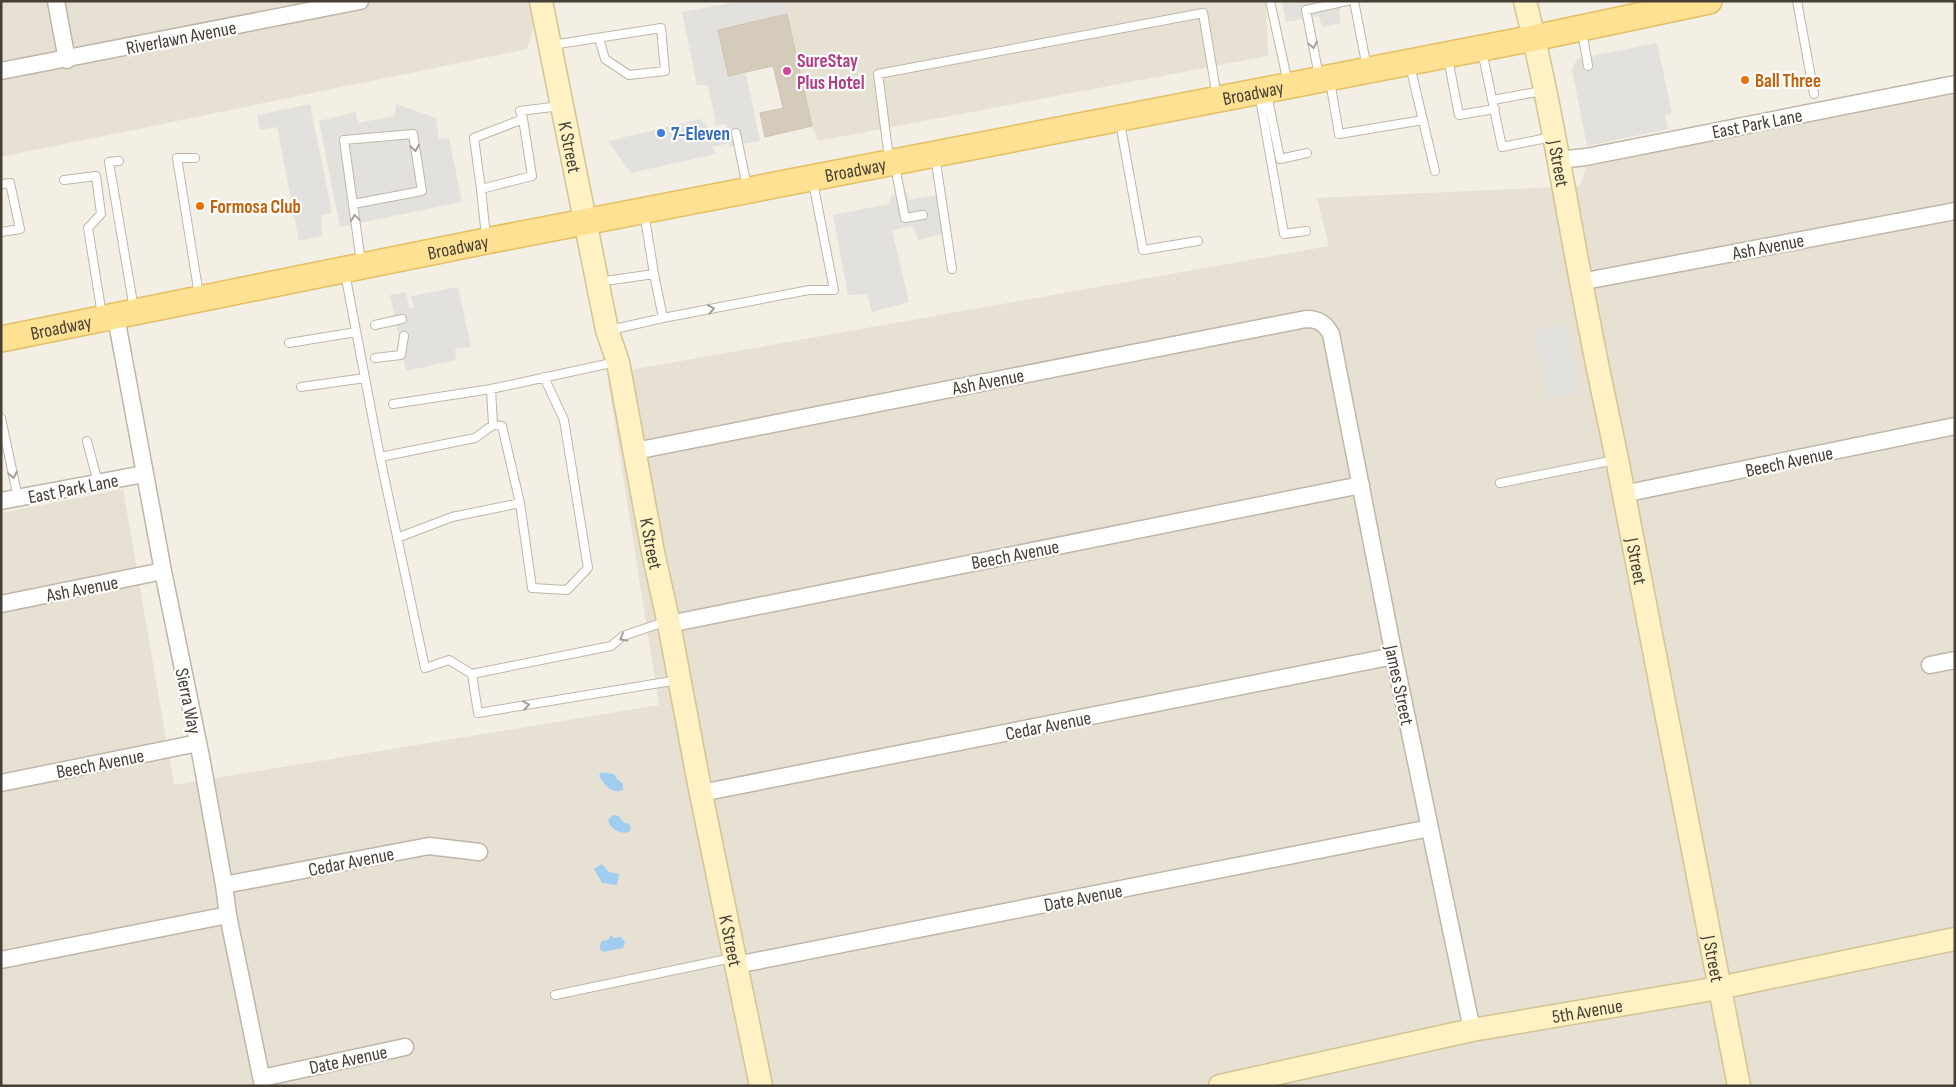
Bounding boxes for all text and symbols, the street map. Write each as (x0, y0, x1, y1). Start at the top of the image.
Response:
street label: Riverlawn Avenue (124, 17, 238, 60)
one-way arrow (1307, 41, 1317, 49)
place label: SureStay Plus Hotel (797, 50, 865, 95)
marker: SureStay Plus Hotel (781, 65, 793, 77)
place label: Ball Three (1755, 70, 1821, 93)
marker: Ball Three (1739, 74, 1751, 86)
street label: Broadway (1221, 77, 1286, 111)
street label: East Park Lane (1710, 104, 1804, 144)
street label: K Street (552, 120, 585, 175)
place label: 7-Eleven (671, 123, 730, 146)
marker: 7-Eleven (655, 127, 667, 139)
street label: J Street (1542, 137, 1573, 189)
one-way arrow (409, 145, 420, 153)
street label: Broadway (823, 154, 889, 188)
place label: Formosa Club (210, 196, 301, 219)
marker: Formosa Club (194, 200, 206, 212)
one-way arrow (350, 214, 360, 223)
street label: Ash Avenue (1729, 229, 1806, 266)
street label: Broadway (426, 231, 491, 266)
one-way arrow (707, 304, 716, 314)
street label: Broadway (29, 311, 94, 346)
street label: Ash Avenue (949, 364, 1026, 401)
street label: Beech Avenue (1743, 442, 1835, 483)
street label: East Park Lane (26, 469, 120, 509)
one-way arrow (7, 471, 18, 480)
street label: K Street (634, 516, 667, 572)
street label: J Street (1619, 535, 1651, 587)
street label: Beech Avenue (969, 536, 1061, 575)
street label: Ash Avenue (43, 571, 120, 608)
one-way arrow (620, 632, 629, 642)
street label: James Street (1379, 642, 1418, 728)
street label: Sierra Way (169, 666, 206, 737)
one-way arrow (522, 701, 531, 711)
street label: Cedar Avenue (1003, 707, 1093, 746)
street label: Beech Avenue (54, 745, 146, 784)
street label: Cedar Avenue (306, 843, 396, 882)
street label: Date Avenue (1042, 880, 1124, 917)
street label: K Street (713, 913, 746, 969)
street label: J Street (1696, 933, 1728, 984)
street label: 5th Avenue (1550, 995, 1624, 1029)
street label: Date Avenue (307, 1041, 389, 1080)

